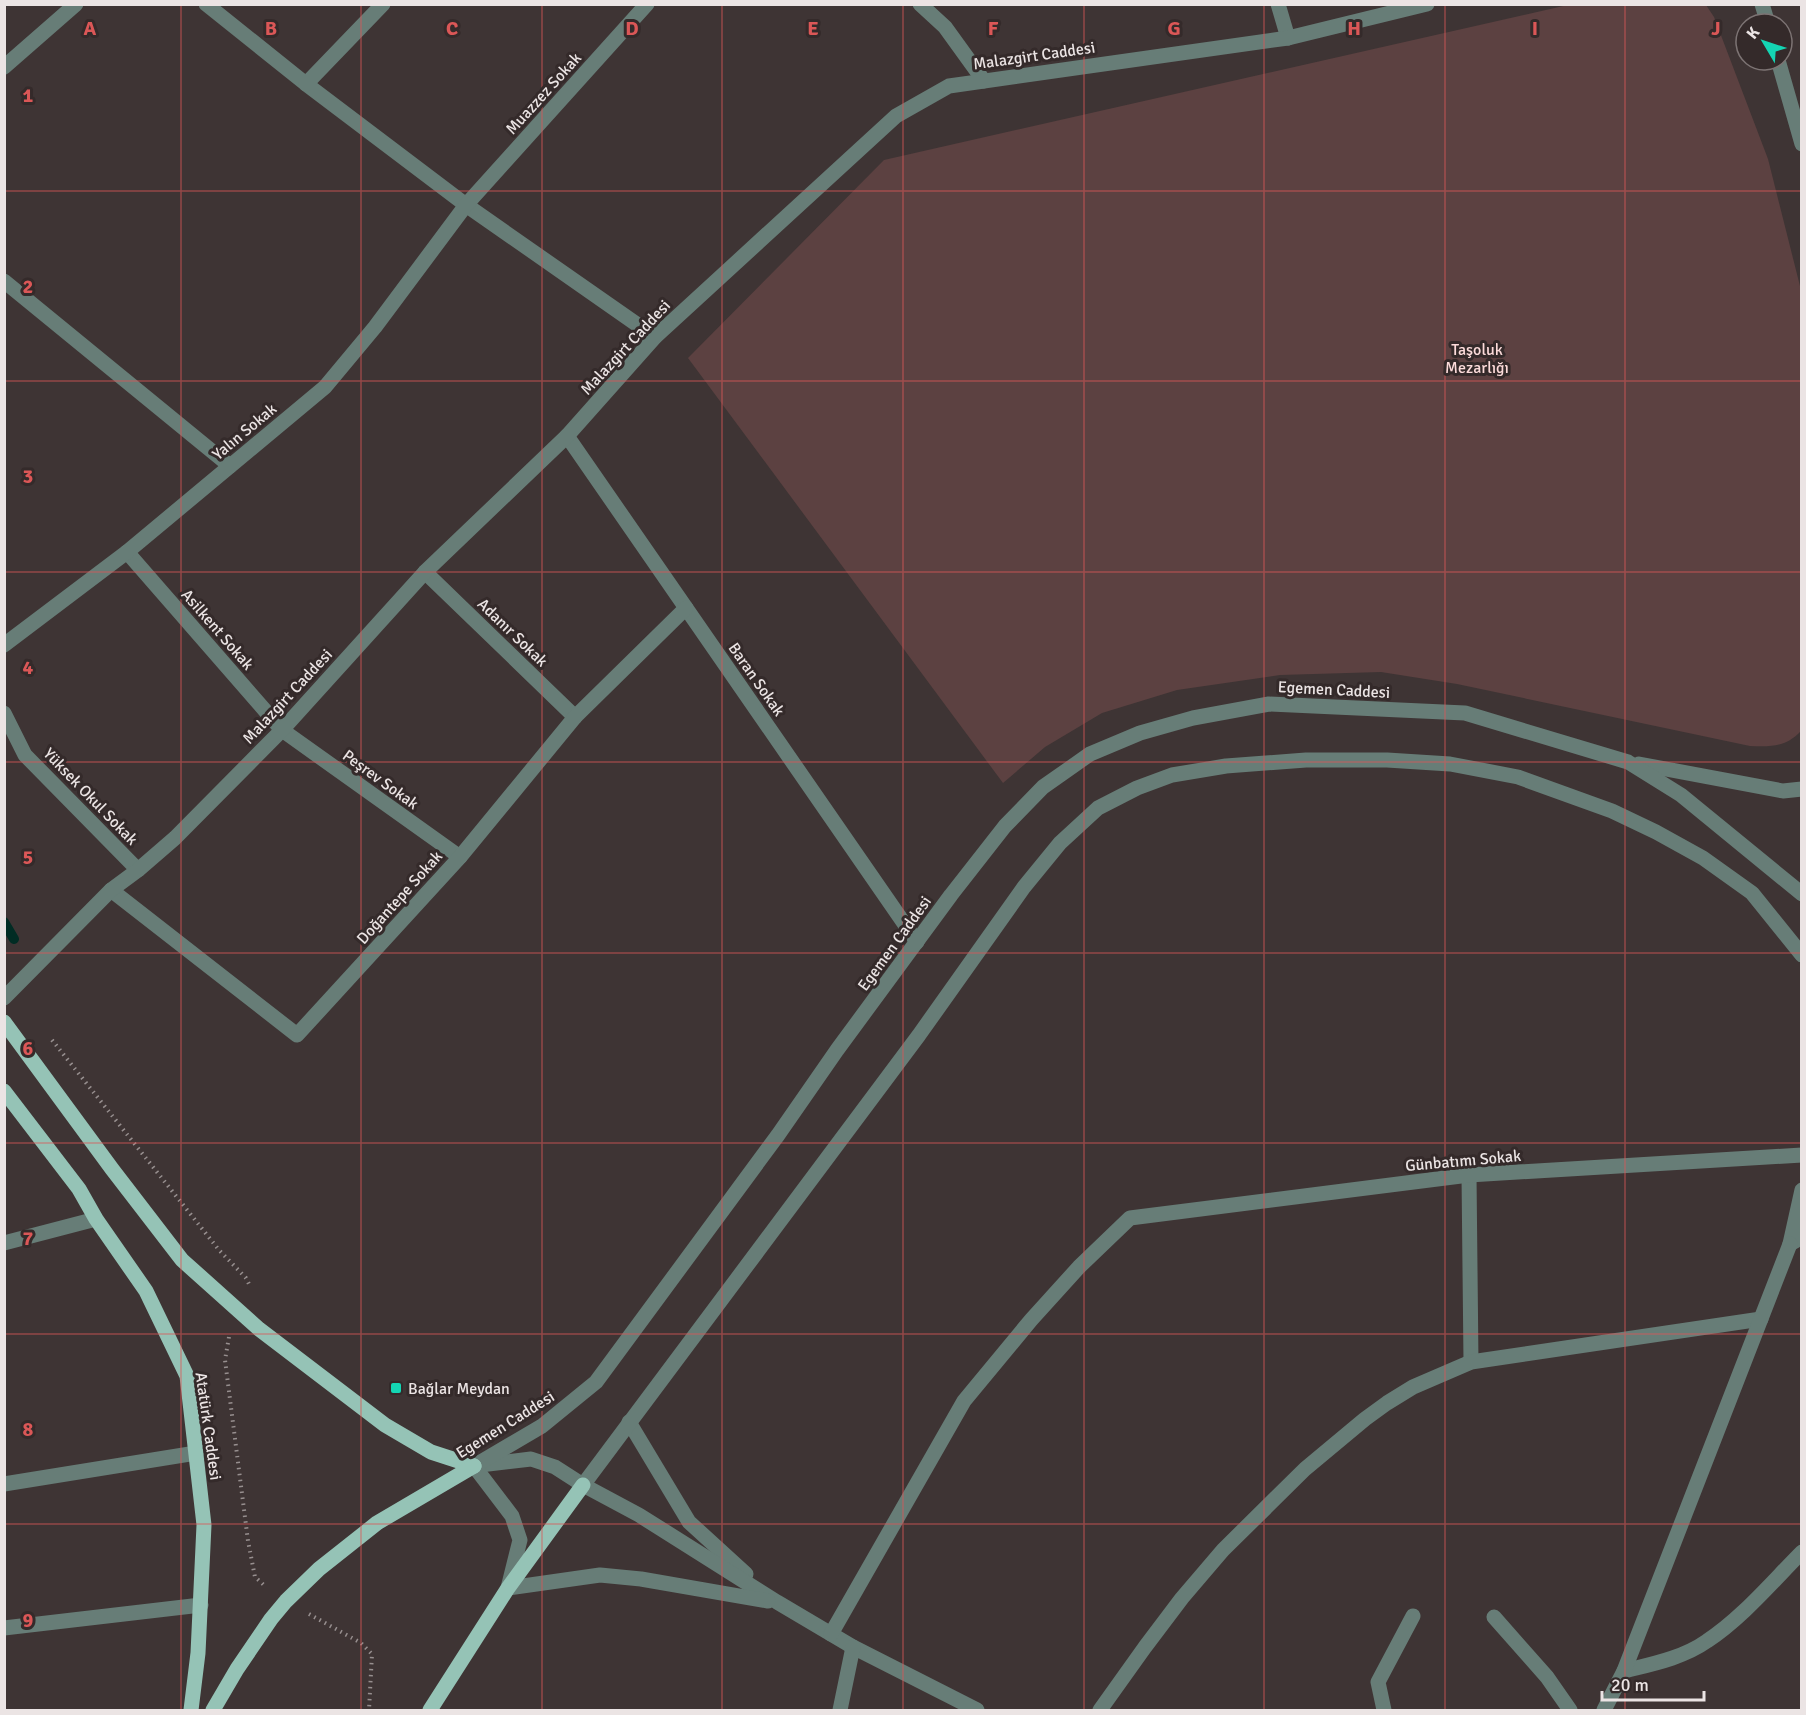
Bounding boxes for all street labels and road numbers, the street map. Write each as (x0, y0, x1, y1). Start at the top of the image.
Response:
street label: Malazgirt Caddesi (972, 38, 1096, 74)
street label: Muazzez Sokak (502, 48, 586, 139)
street label: Malazgirt Caddesi (576, 296, 675, 399)
street label: Yalın Sokak (208, 399, 281, 465)
street label: Asilkent Sokak (177, 585, 258, 674)
street label: Adanır Sokak (473, 594, 552, 671)
street label: Baran Sokak (724, 639, 789, 720)
street label: Malazgirt Caddesi (238, 645, 337, 748)
street label: Egemen Caddesi (1277, 677, 1391, 703)
street label: Yüksek Okul Sokak (39, 744, 142, 850)
street label: Peşrev Sokak (338, 745, 422, 814)
street label: Doğantepe Sokak (353, 847, 447, 949)
street label: Egemen Caddesi (854, 892, 936, 995)
street label: Günbatımı Sokak (1404, 1146, 1522, 1176)
street label: Atatürk Caddesi (191, 1371, 225, 1481)
street label: Egemen Caddesi (453, 1387, 558, 1463)

